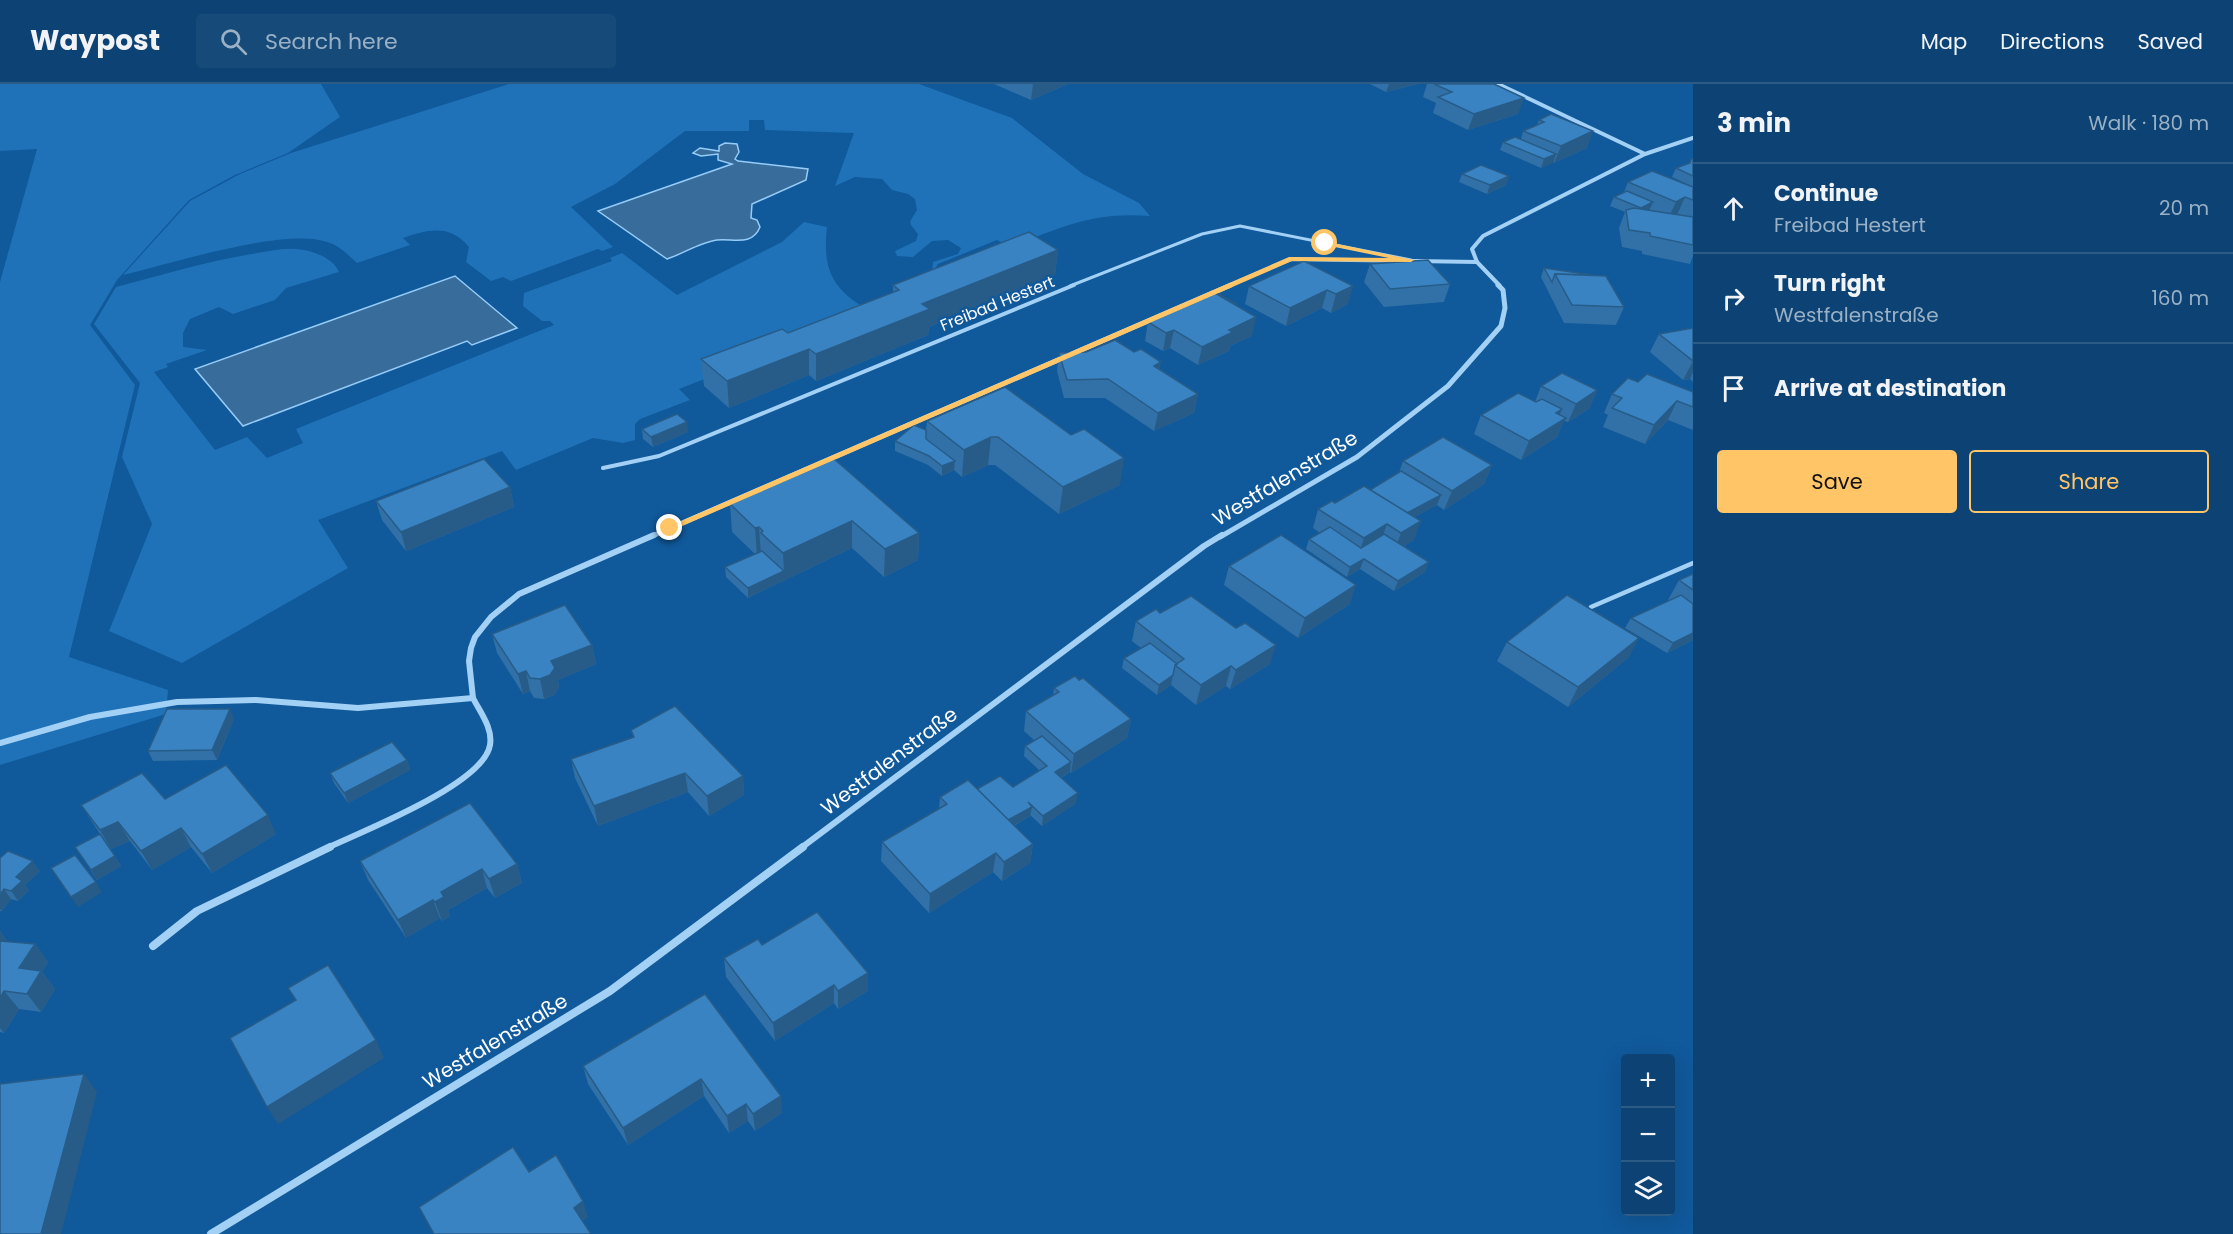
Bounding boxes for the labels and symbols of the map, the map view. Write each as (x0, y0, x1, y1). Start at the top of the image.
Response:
route start (1311, 229, 1337, 255)
street label: Freibad Hestert (937, 270, 1058, 337)
street label: Westfalenstraße (1207, 424, 1363, 532)
route end (656, 514, 682, 540)
street label: Westfalenstraße (815, 700, 963, 822)
street label: Westfalenstraße (417, 987, 573, 1095)

